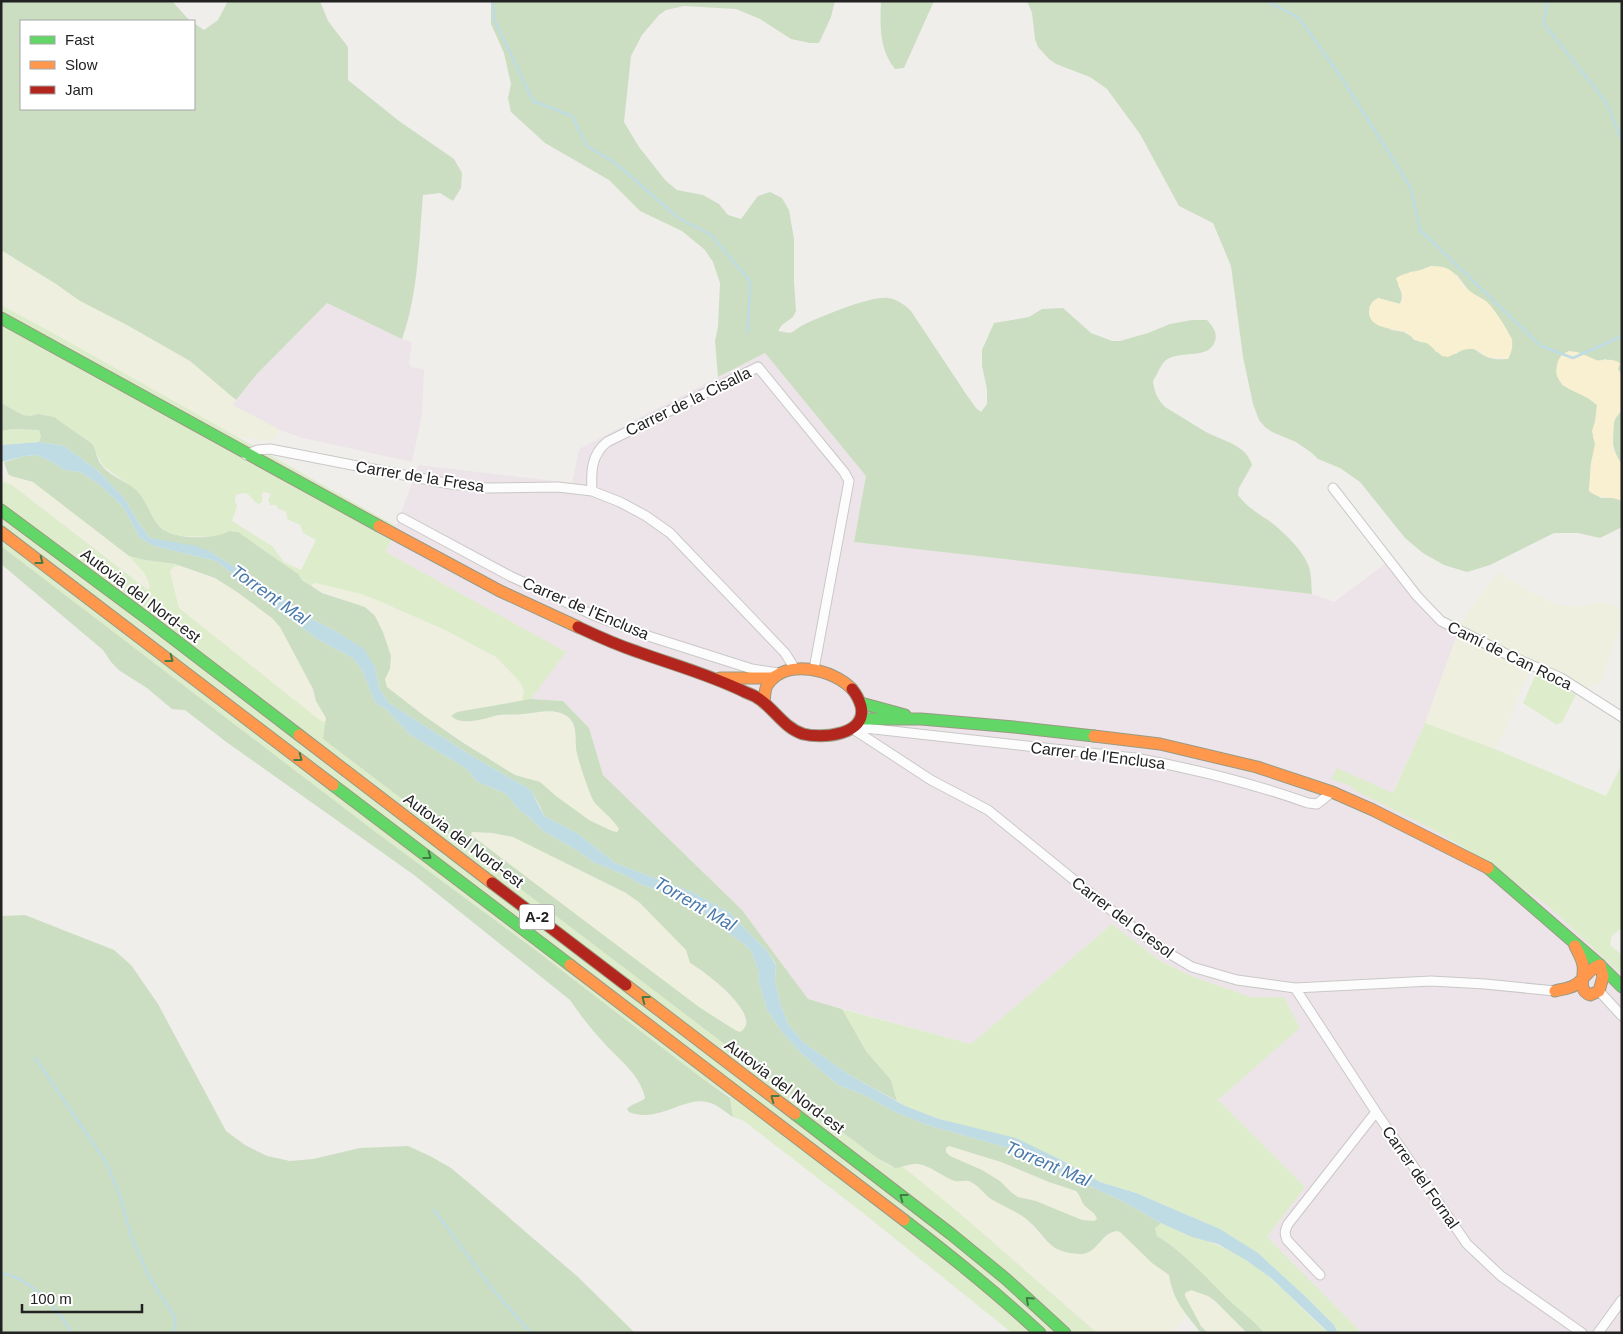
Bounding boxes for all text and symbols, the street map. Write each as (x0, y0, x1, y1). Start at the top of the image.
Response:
legend (20, 20, 195, 110)
text: Fast (65, 31, 95, 48)
text: Slow (65, 56, 98, 73)
text: Jam (65, 81, 93, 98)
street label: Carrer de la Cisalla (623, 364, 754, 439)
street label: Carrer de la Fresa (354, 458, 485, 495)
street label: Autovia del Nord-est (78, 545, 204, 646)
one-way arrow (34, 556, 43, 564)
water label: Torrent Mal (227, 561, 314, 630)
street label: Carrer de l'Enclusa (520, 574, 652, 643)
street label: Camí de Can Roca (1445, 618, 1575, 693)
one-way arrow (164, 654, 173, 662)
street label: Carrer de l'Enclusa (1030, 739, 1166, 772)
one-way arrow (293, 752, 303, 761)
street label: Autovia del Nord-est (401, 790, 527, 891)
one-way arrow (422, 851, 431, 859)
water label: Torrent Mal (651, 873, 740, 936)
street label: Carrer del Gresol (1069, 874, 1177, 961)
road number: A-2 (520, 904, 554, 930)
one-way arrow (642, 997, 651, 1005)
street label: Autovia del Nord-est (722, 1036, 848, 1137)
one-way arrow (771, 1096, 780, 1104)
street label: Carrer del Fornal (1379, 1123, 1462, 1232)
water label: Torrent Mal (1002, 1137, 1094, 1191)
one-way arrow (899, 1194, 909, 1203)
scale bar (22, 1282, 142, 1314)
text: 100 m (30, 1290, 72, 1307)
one-way arrow (1025, 1297, 1034, 1306)

